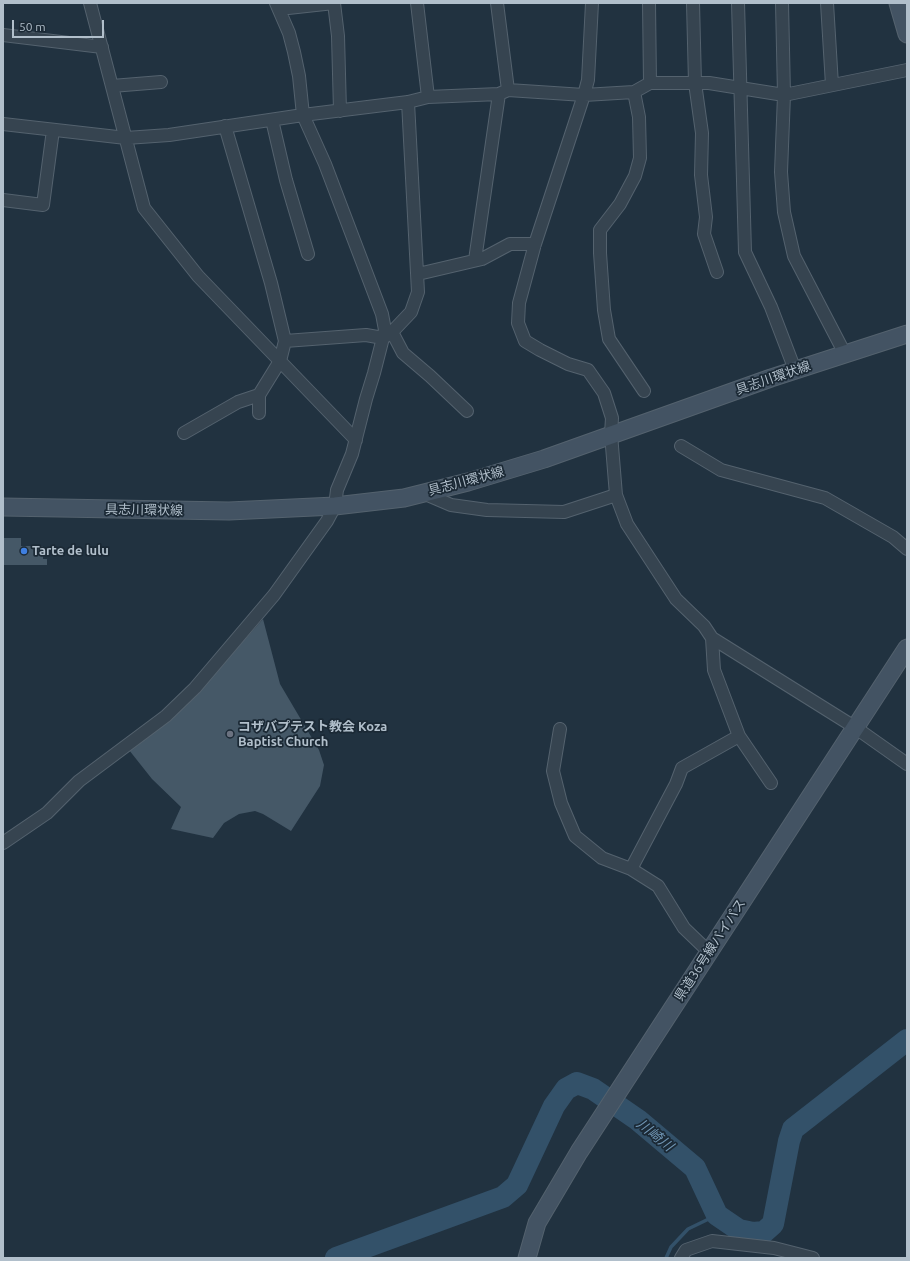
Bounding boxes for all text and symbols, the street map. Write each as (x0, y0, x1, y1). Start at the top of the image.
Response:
scale bar (14, 12, 106, 38)
text: 50 m (19, 20, 46, 33)
street label: 具志川環状線 (734, 358, 812, 398)
street label: 具志川環状線 (426, 463, 506, 499)
street label: 具志川環状線 (105, 502, 183, 518)
place label: Tarte de lulu (32, 543, 109, 559)
marker: Tarte de lulu (19, 546, 29, 556)
place label: コザバプテスト教会 Koza Baptist Church (238, 719, 387, 750)
marker: コザバプテスト教会 Koza Baptist Church (225, 729, 235, 739)
street label: 県道36号線バイパス (671, 896, 749, 1004)
water label: 川崎川 (633, 1115, 677, 1155)

